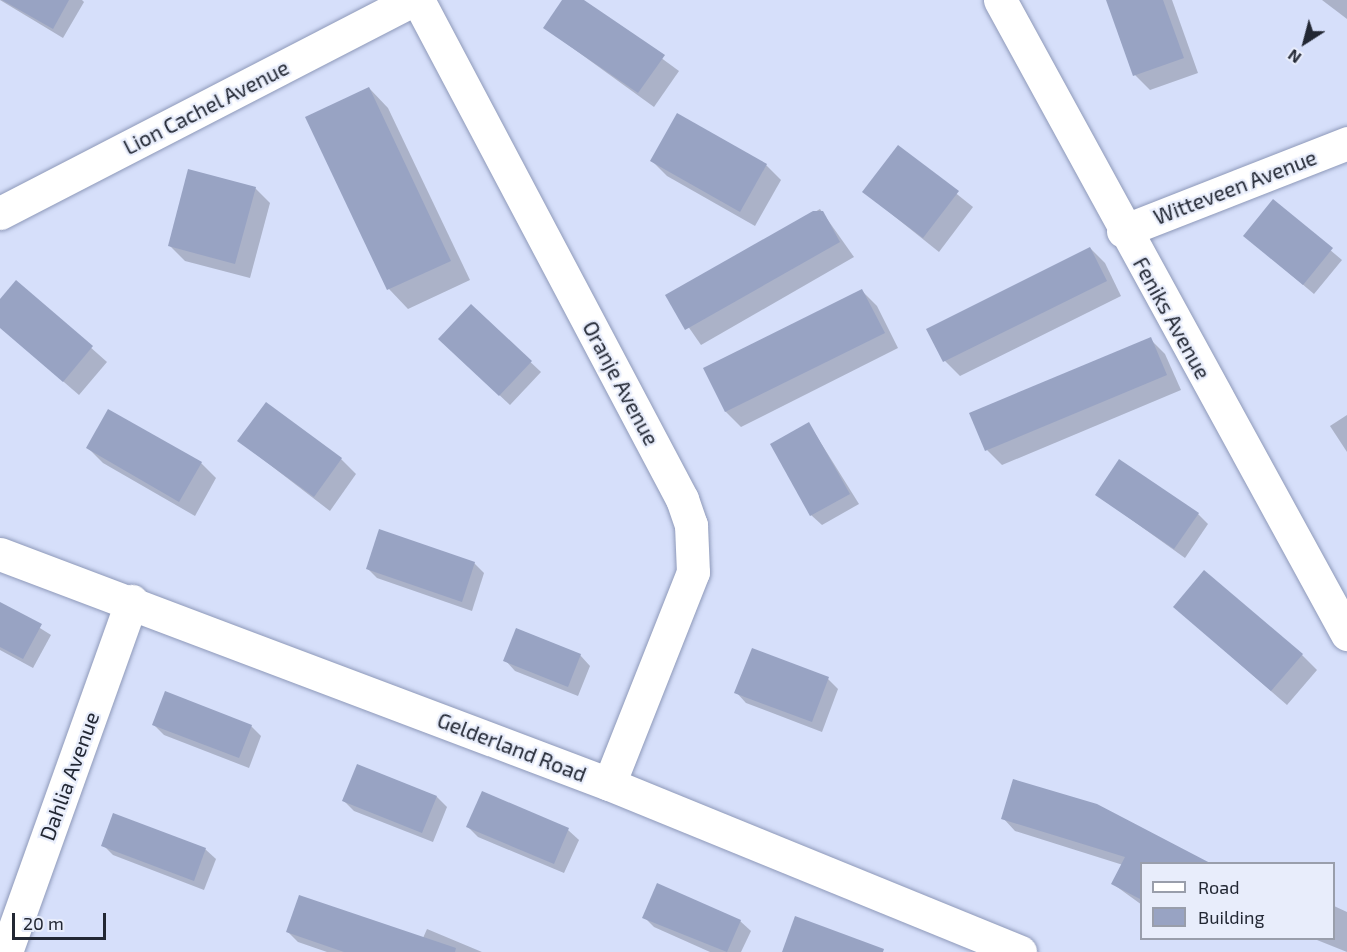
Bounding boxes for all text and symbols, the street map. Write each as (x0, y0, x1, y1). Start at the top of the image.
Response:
north arrow (1275, 12, 1335, 72)
text: N (1284, 46, 1304, 68)
street label: Lion Cachel Avenue (119, 54, 293, 160)
street label: Witteveen Avenue (1150, 144, 1320, 230)
street label: Feniks Avenue (1128, 252, 1216, 384)
street label: Oranje Avenue (578, 316, 664, 450)
street label: Gelderland Road (434, 707, 590, 787)
street label: Dahlia Avenue (34, 708, 104, 844)
legend (1140, 862, 1335, 940)
text: Road (1198, 876, 1239, 898)
scale bar (15, 901, 110, 939)
text: Building (1198, 906, 1265, 928)
text: 20 m (23, 912, 64, 934)

